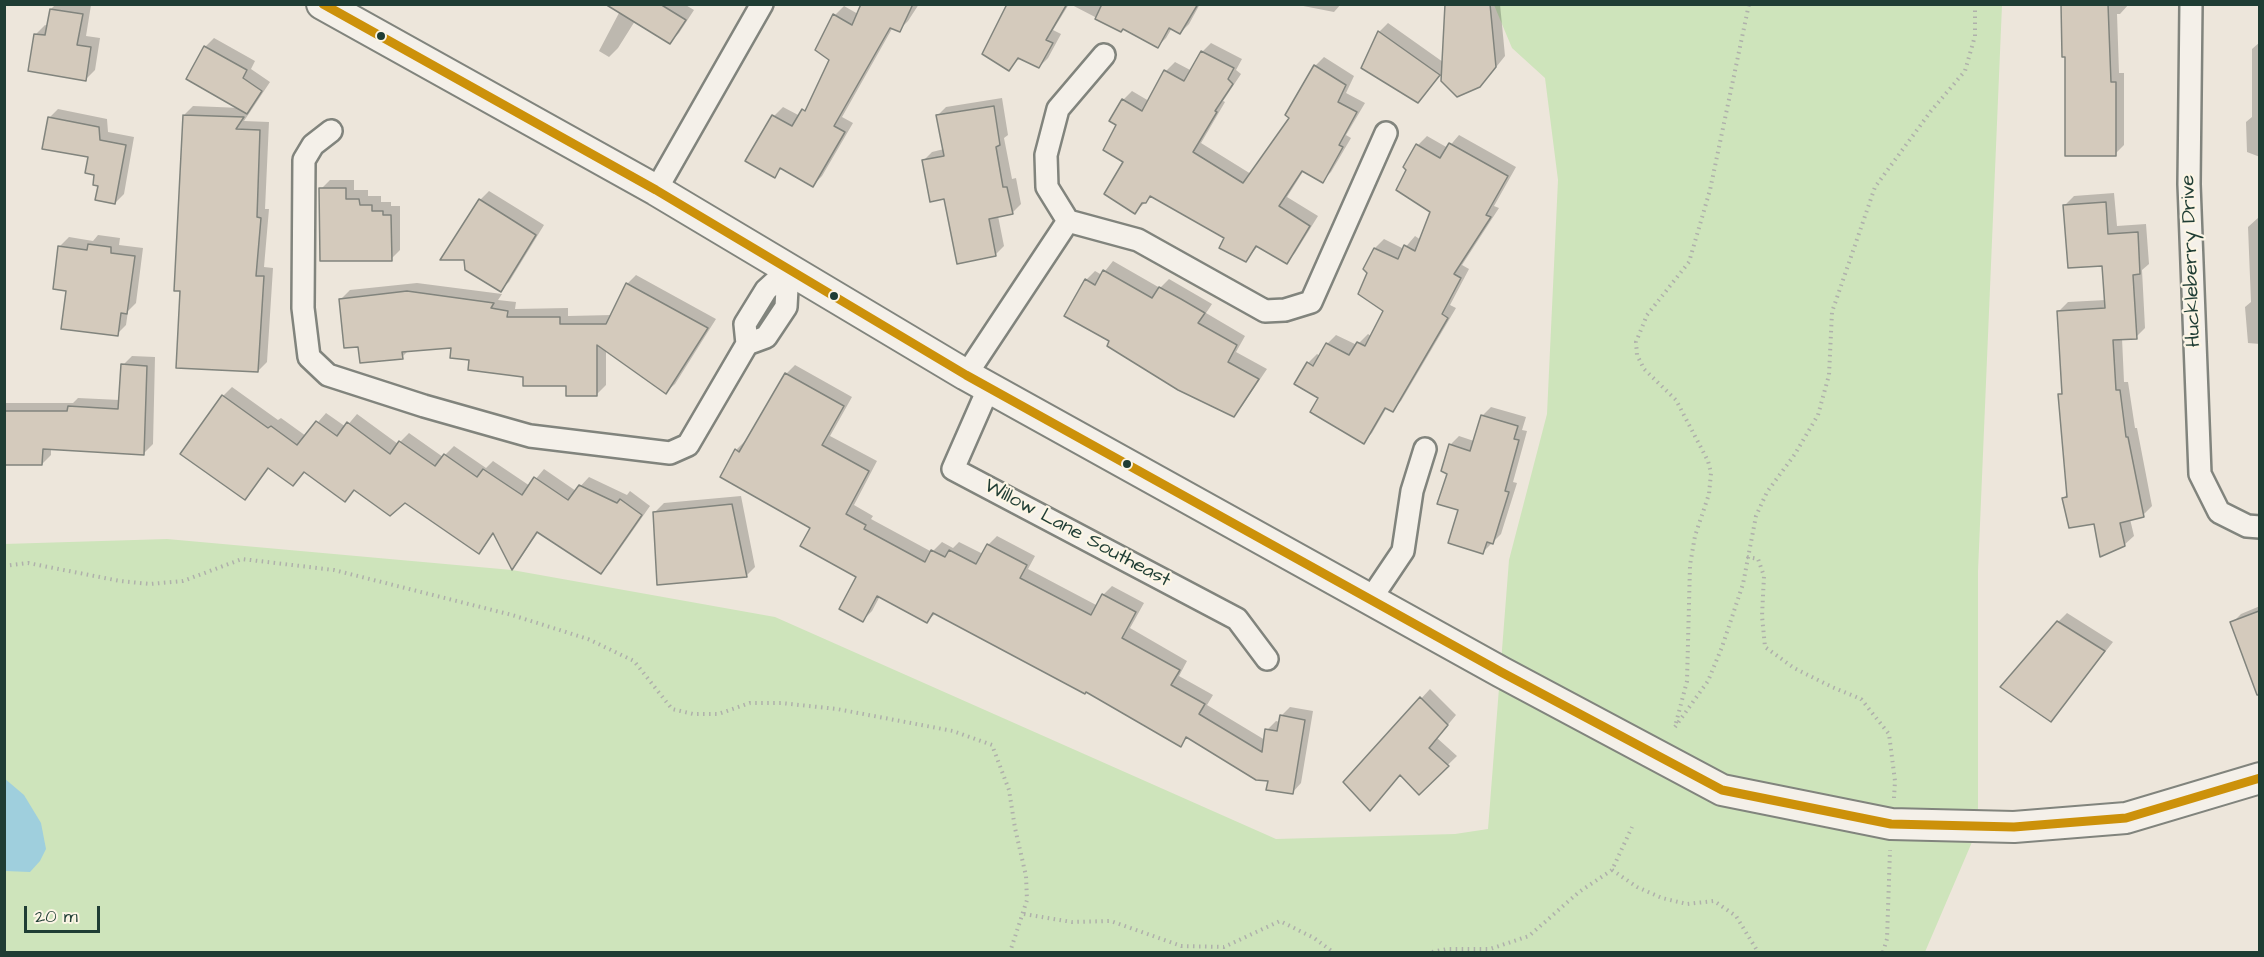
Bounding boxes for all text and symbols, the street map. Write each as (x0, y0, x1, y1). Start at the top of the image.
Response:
unlabelled marker (375, 30, 387, 42)
street label: Huckleberry Drive (2177, 174, 2207, 348)
unlabelled marker (828, 290, 840, 302)
unlabelled marker (1121, 458, 1133, 470)
street label: Willow Lane Southeast (980, 475, 1174, 593)
scale bar (27, 894, 104, 932)
text: 20 m (35, 904, 78, 929)

